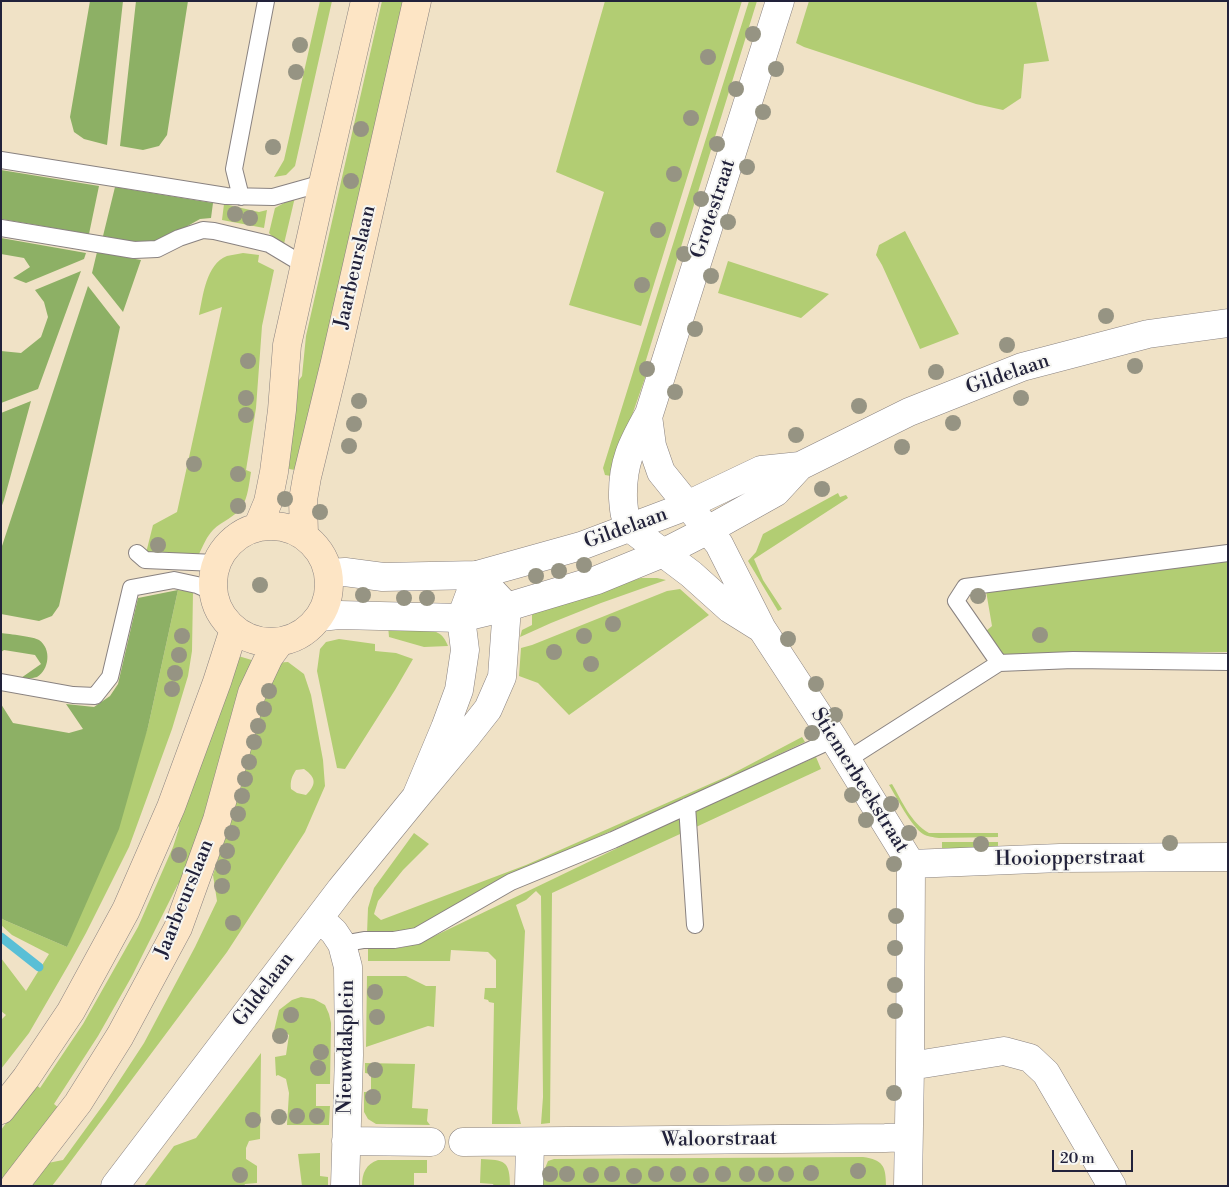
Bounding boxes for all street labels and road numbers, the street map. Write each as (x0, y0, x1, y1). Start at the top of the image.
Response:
street label: Grotestraat (687, 156, 741, 262)
street label: Jaarbeurslaan (330, 203, 382, 331)
street label: Gildelaan (963, 350, 1053, 400)
street label: Gildelaan (581, 503, 671, 555)
street label: Stiemerbeekstraat (805, 704, 913, 858)
street label: Jaarbeurslaan (150, 836, 220, 962)
street label: Hooiopperstraat (995, 846, 1145, 872)
street label: Gildelaan (228, 948, 300, 1032)
street label: Nieuwdakplein (334, 979, 360, 1115)
street label: Waloorstraat (661, 1127, 777, 1153)

